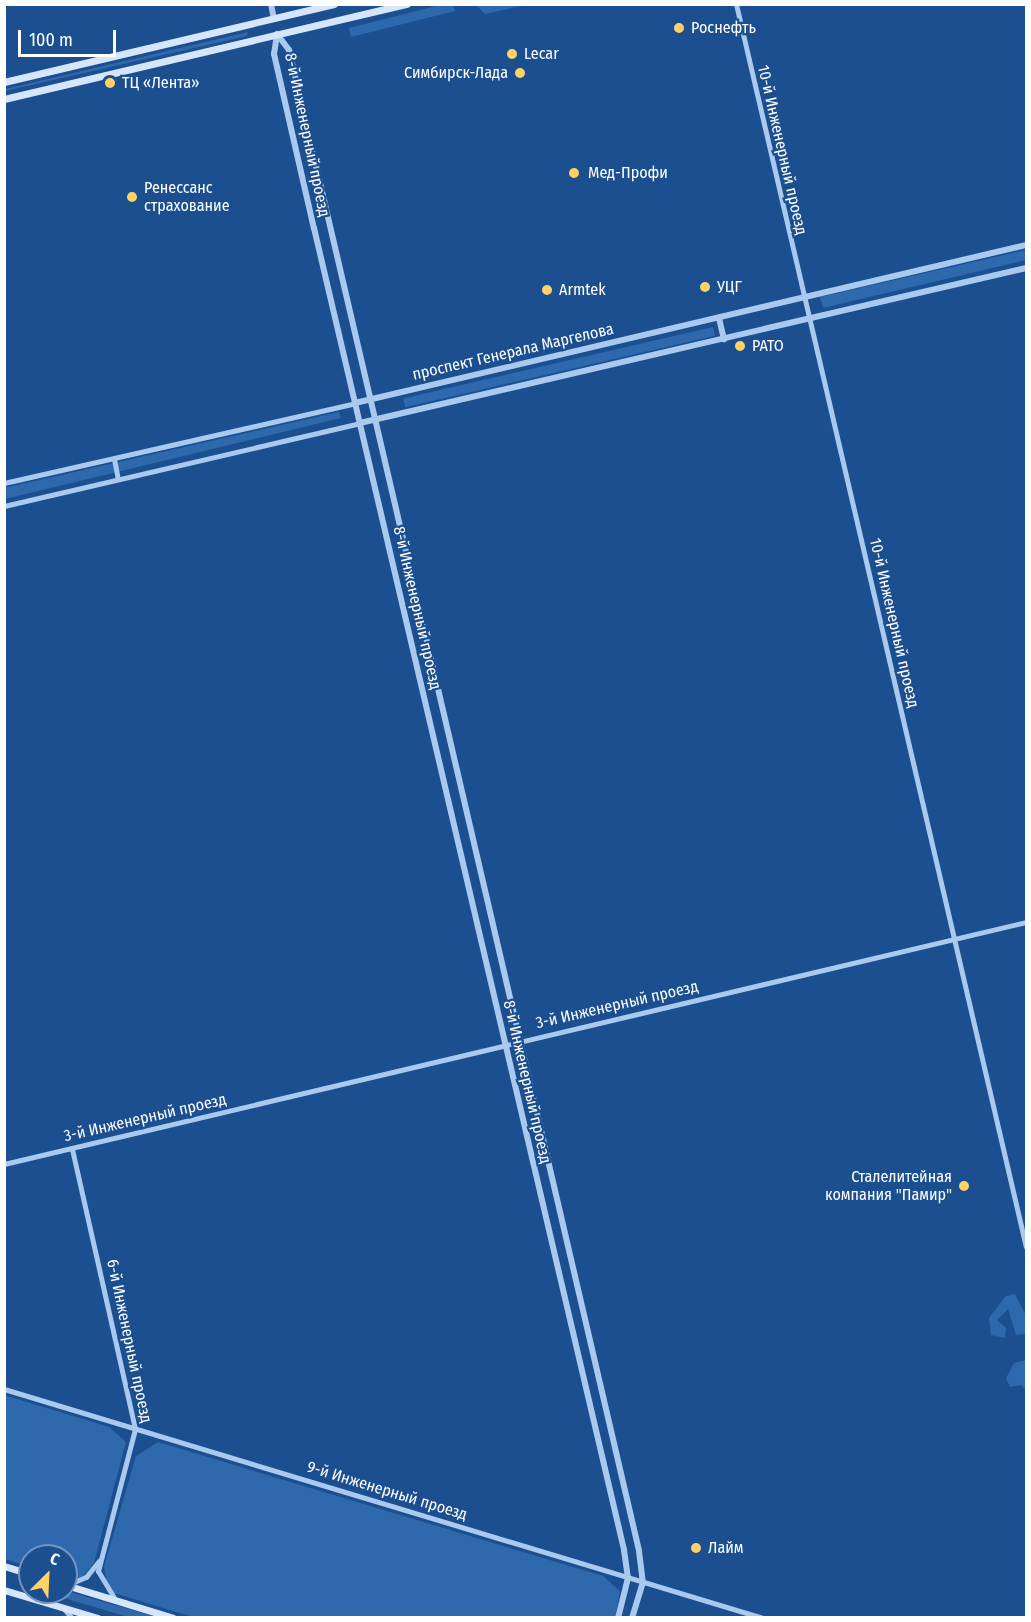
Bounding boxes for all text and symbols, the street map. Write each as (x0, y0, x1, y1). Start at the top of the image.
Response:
scale bar (21, 18, 118, 56)
place label: Роснефть (691, 18, 756, 38)
marker: Роснефть (672, 21, 686, 35)
text: 100 m (29, 29, 73, 51)
place label: Lecar (524, 44, 559, 64)
marker: Lecar (505, 47, 519, 61)
street label: 8-й Инженерный проезд (280, 51, 334, 219)
place label: Симбирск-Лада (404, 63, 508, 83)
street label: 10-й Инженерный проезд (753, 63, 811, 237)
marker: Симбирск-Лада (513, 66, 527, 80)
place label: ТЦ «Лента» (122, 73, 200, 93)
marker: ТЦ «Лента» (103, 76, 117, 90)
place label: Мед-Профи (588, 163, 668, 183)
marker: Мед-Профи (565, 164, 583, 182)
place label: Ренессанс страхование (144, 178, 230, 216)
marker: Ренессанс страхование (125, 190, 139, 204)
place label: УЦГ (717, 277, 742, 297)
place label: Armtek (559, 280, 606, 300)
marker: УЦГ (698, 280, 712, 294)
marker: Armtek (540, 283, 554, 297)
street label: проспект Генерала Маргелова (410, 319, 616, 385)
place label: РАТО (752, 336, 784, 356)
marker: РАТО (733, 339, 747, 353)
street label: 8-й Инженерный проезд (389, 525, 445, 691)
street label: 10-й Инженерный проезд (865, 536, 923, 710)
street label: 3-й Инженерный проезд (534, 977, 700, 1033)
street label: 8-й Инженерный проезд (499, 999, 555, 1165)
street label: 3-й Инженерный проезд (62, 1090, 228, 1146)
place label: Сталелитейная компания "Памир" (825, 1167, 952, 1205)
marker: Сталелитейная компания "Памир" (957, 1179, 971, 1193)
street label: 6-й Инженерный проезд (102, 1257, 156, 1425)
street label: 9-й Инженерный проезд (304, 1457, 470, 1525)
place label: Лайм (708, 1538, 744, 1558)
marker: Лайм (689, 1541, 703, 1555)
north arrow (18, 1544, 78, 1604)
text: С (47, 1549, 62, 1569)

